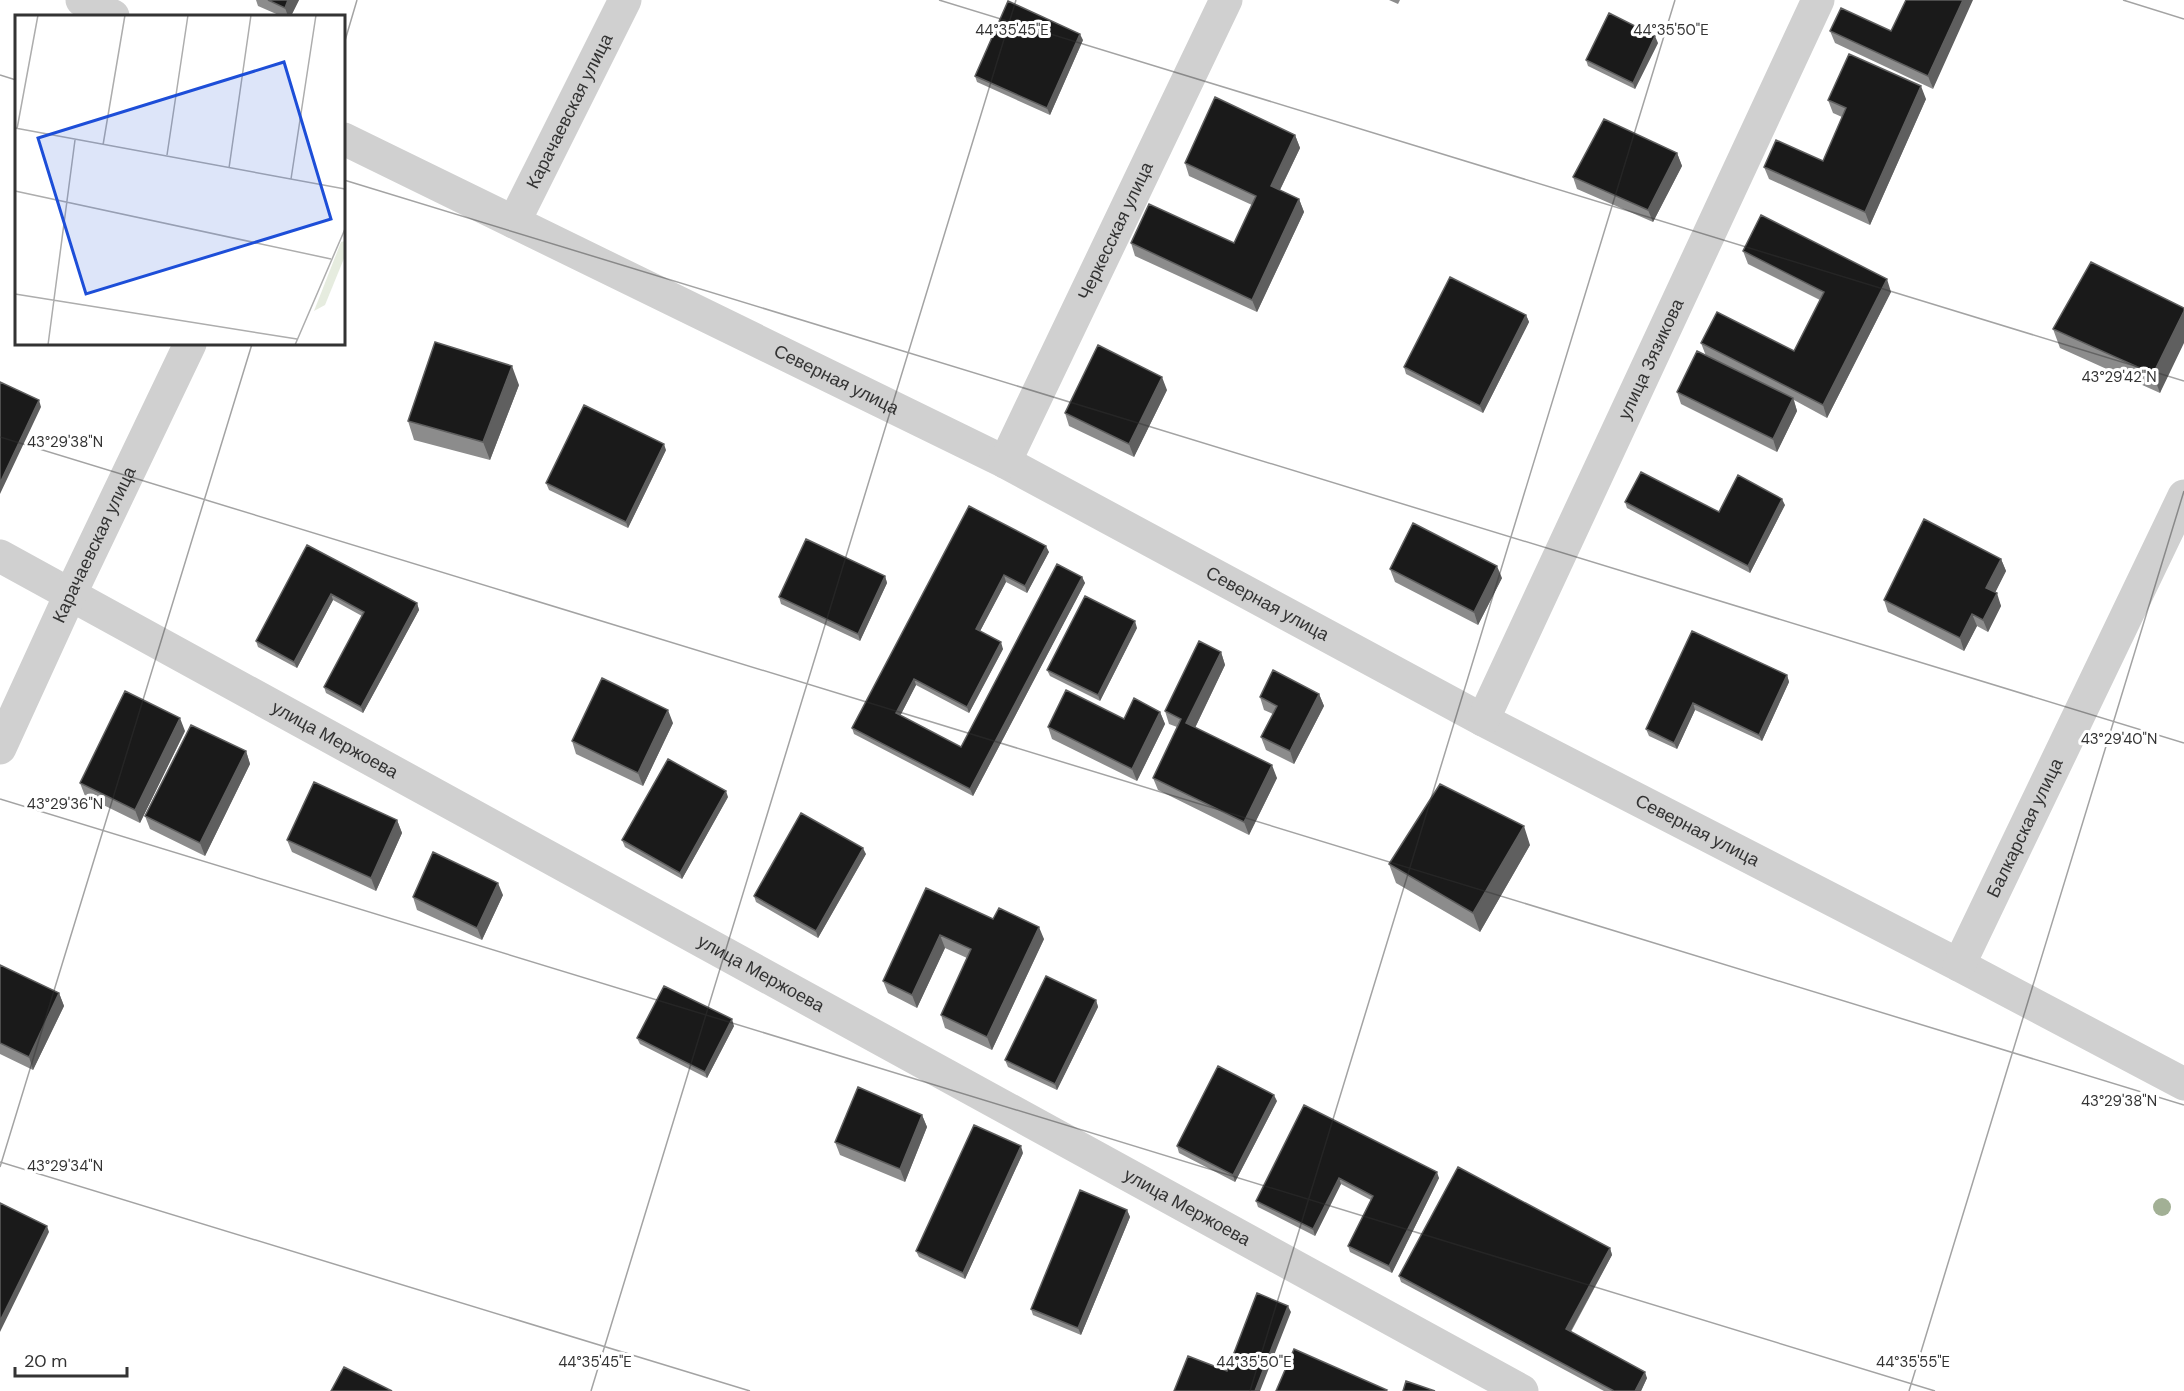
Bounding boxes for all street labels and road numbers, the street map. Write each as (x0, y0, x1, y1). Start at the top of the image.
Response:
street label: Карачаевская улица (521, 29, 619, 193)
street label: Черкесская улица (1072, 157, 1159, 304)
street label: улица Зязикова (1612, 294, 1690, 423)
street label: Северная улица (770, 339, 904, 421)
street label: Карачаевская улица (47, 462, 142, 627)
street label: Северная улица (1202, 561, 1334, 647)
street label: улица Мержоева (267, 695, 403, 785)
street label: Балкарская улица (1981, 753, 2069, 902)
street label: Северная улица (1631, 788, 1764, 873)
street label: улица Мержоева (693, 929, 829, 1018)
street label: улица Мержоева (1119, 1163, 1256, 1252)

